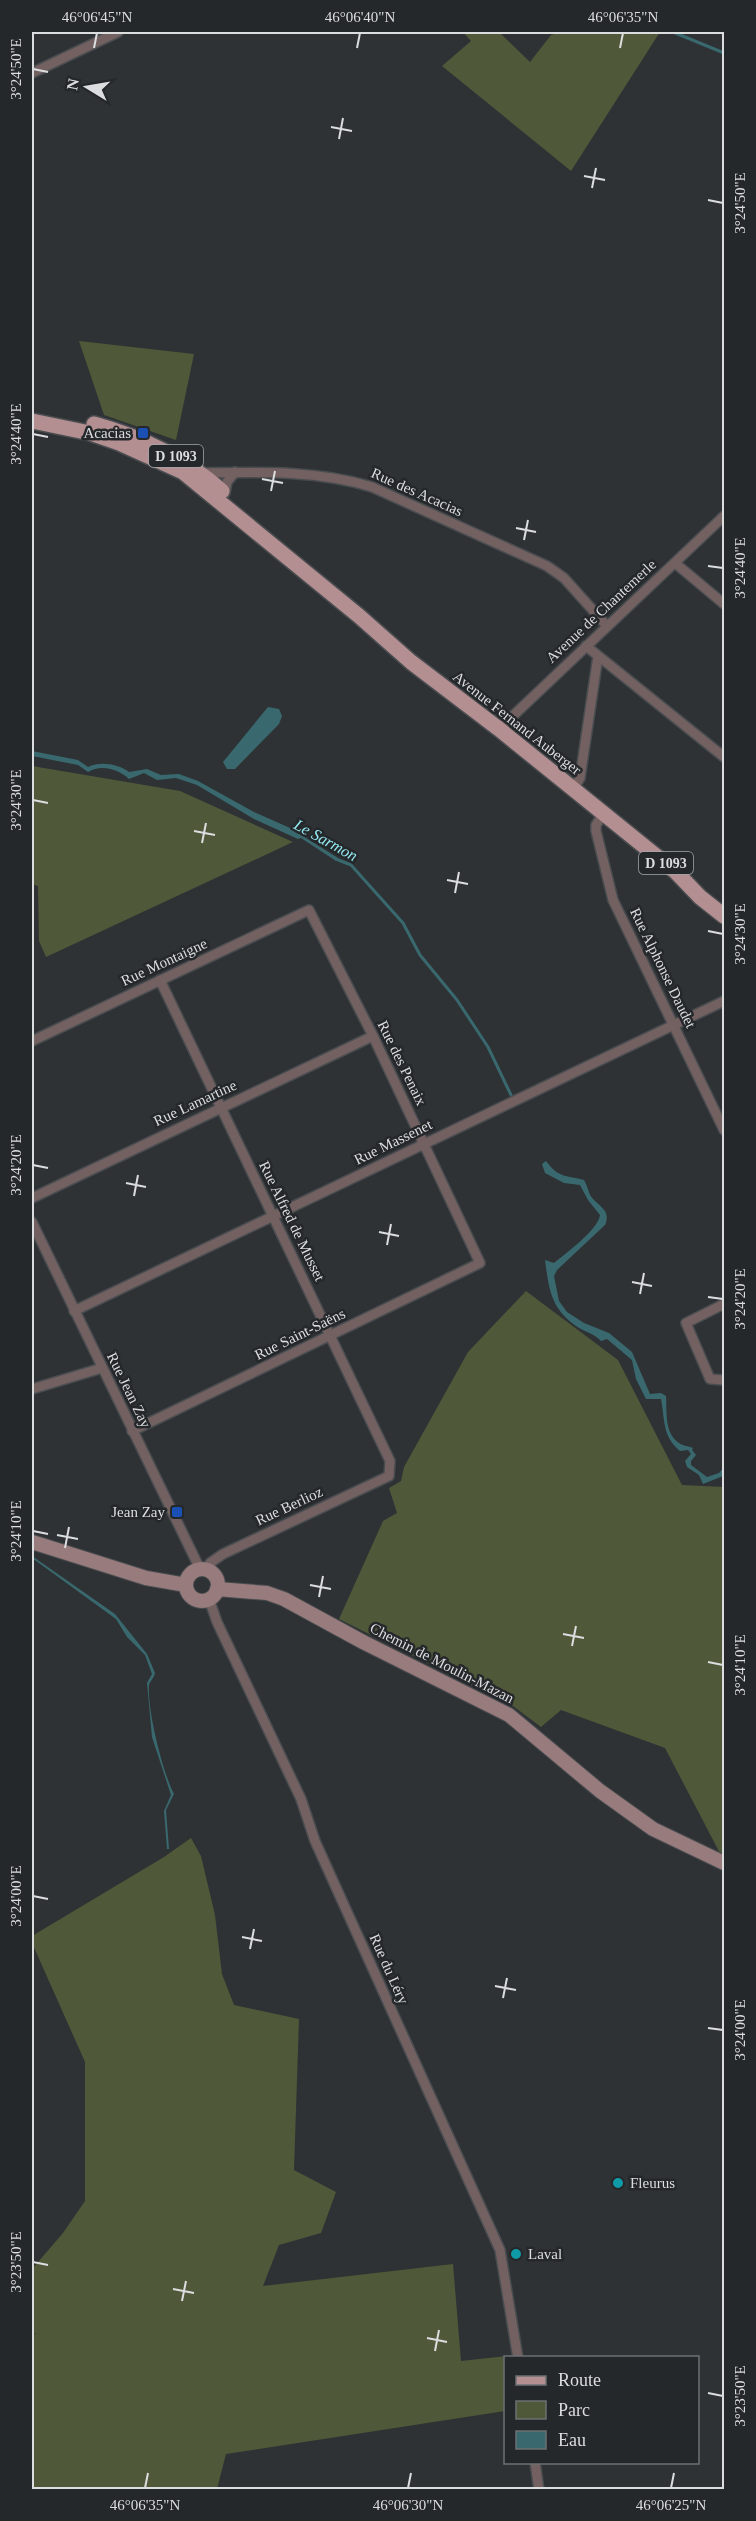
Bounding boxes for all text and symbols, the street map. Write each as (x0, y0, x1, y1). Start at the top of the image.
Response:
text: 46°06'45"N (62, 9, 132, 25)
text: 46°06'40"N (325, 9, 395, 25)
text: 46°06'35"N (588, 9, 658, 25)
text: 3°24'50"E (8, 38, 24, 100)
north arrow (57, 57, 117, 117)
text: N (63, 77, 82, 92)
text: 3°24'50"E (732, 172, 748, 234)
text: 3°24'40"E (8, 403, 24, 465)
place label: Acacias (84, 425, 131, 441)
marker: Acacias (136, 426, 150, 440)
road number: D 1093 (149, 445, 203, 467)
street label: Rue des Acacias (369, 465, 465, 519)
text: 3°24'40"E (732, 537, 748, 599)
street label: Avenue de Chantemerle (543, 556, 659, 666)
street label: Avenue Fernand Auberger (450, 668, 584, 778)
text: 3°24'30"E (8, 769, 24, 831)
water label: Le Sarmon (290, 815, 361, 864)
road number: D 1093 (639, 852, 693, 874)
text: 3°24'30"E (732, 903, 748, 965)
street label: Rue Alphonse Daudet (627, 905, 699, 1031)
street label: Rue Montaigne (119, 935, 210, 989)
street label: Rue des Penaix (375, 1018, 430, 1109)
street label: Rue Lamartine (151, 1077, 239, 1129)
street label: Rue Massenet (351, 1116, 435, 1168)
text: 3°24'20"E (8, 1134, 24, 1196)
street label: Rue Alfred de Musset (256, 1159, 328, 1284)
text: 3°24'20"E (732, 1268, 748, 1330)
street label: Rue Saint-Saëns (252, 1305, 348, 1363)
street label: Rue Jean Zay (104, 1350, 154, 1431)
street label: Rue Berlioz (253, 1483, 325, 1528)
text: 3°24'10"E (8, 1500, 24, 1562)
place label: Jean Zay (111, 1504, 165, 1520)
marker: Jean Zay (170, 1505, 184, 1519)
street label: Chemin de Moulin-Mazan (367, 1620, 517, 1706)
text: 3°24'10"E (732, 1634, 748, 1696)
text: 3°24'00"E (8, 1865, 24, 1927)
street label: Rue du Léry (366, 1931, 412, 2007)
text: 3°24'00"E (732, 1999, 748, 2061)
place label: Fleurus (630, 2175, 675, 2191)
marker: Fleurus (611, 2176, 625, 2190)
text: 3°23'50"E (8, 2231, 24, 2293)
place label: Laval (528, 2246, 562, 2262)
marker: Laval (509, 2247, 523, 2261)
legend (504, 2356, 699, 2464)
text: 3°23'50"E (732, 2365, 748, 2427)
text: Route (558, 2370, 601, 2390)
text: Parc (558, 2400, 590, 2420)
text: Eau (558, 2430, 586, 2450)
text: 46°06'35"N (110, 2497, 180, 2513)
text: 46°06'30"N (373, 2497, 443, 2513)
text: 46°06'25"N (636, 2497, 706, 2513)

